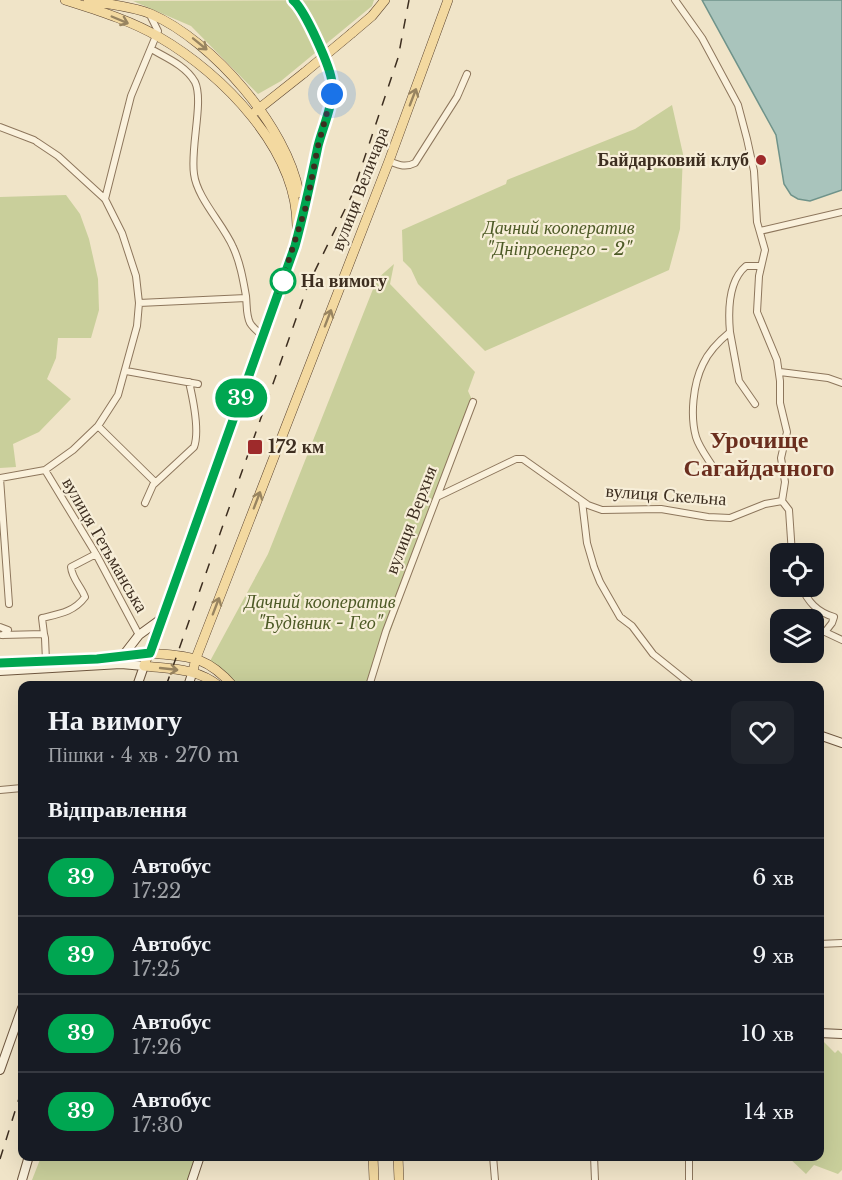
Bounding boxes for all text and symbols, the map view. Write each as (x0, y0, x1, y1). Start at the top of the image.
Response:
one-way arrow (111, 15, 129, 26)
one-way arrow (192, 37, 207, 51)
your location (317, 79, 347, 109)
one-way arrow (408, 88, 419, 107)
street label: вулиця Величара (326, 124, 394, 254)
place label: Байдарковий клуб (597, 149, 749, 171)
marker: Байдарковий клуб (754, 153, 768, 167)
park label: Дачний кооператив "Дніпроенерго - 2" (481, 217, 635, 260)
marker: На вимогу (270, 268, 296, 294)
place label: На вимогу (301, 270, 387, 292)
one-way arrow (323, 309, 334, 328)
line badge: 39 (214, 378, 268, 418)
text: 39 (227, 385, 255, 411)
district label: Урочище Сагайдачного (684, 425, 834, 482)
place label: 172 км (268, 436, 324, 458)
marker: 172 км (246, 438, 264, 456)
street label: вулиця Верхня (380, 463, 442, 577)
street label: вулиця Гетьманська (57, 473, 153, 617)
street label: вулиця Скельна (605, 480, 727, 510)
one-way arrow (253, 491, 264, 510)
map controls (770, 543, 824, 663)
button: locate (770, 543, 824, 597)
park label: Дачний кооператив "Будівник - Гео" (242, 591, 396, 634)
one-way arrow (212, 597, 223, 616)
button: layers (770, 609, 824, 663)
one-way arrow (158, 664, 178, 675)
button: heart (731, 701, 794, 764)
text: На вимогу (48, 703, 182, 738)
text: Пішки · 4 хв · 270 m (48, 743, 239, 767)
text: Відправлення (48, 796, 187, 823)
text: Автобус (132, 852, 211, 879)
text: 39 (67, 864, 95, 890)
text: 6 хв (752, 864, 794, 891)
text: 17:22 (132, 879, 181, 903)
text: Автобус (132, 930, 211, 957)
text: 39 (67, 942, 95, 968)
text: 9 хв (752, 942, 794, 969)
text: 17:25 (132, 957, 180, 981)
text: Автобус (132, 1008, 211, 1035)
text: 39 (67, 1020, 95, 1046)
text: 10 хв (741, 1020, 794, 1047)
text: 17:26 (132, 1035, 182, 1059)
text: Автобус (132, 1086, 211, 1113)
text: 39 (67, 1098, 95, 1124)
text: 14 хв (744, 1098, 794, 1125)
text: 17:30 (132, 1113, 183, 1137)

